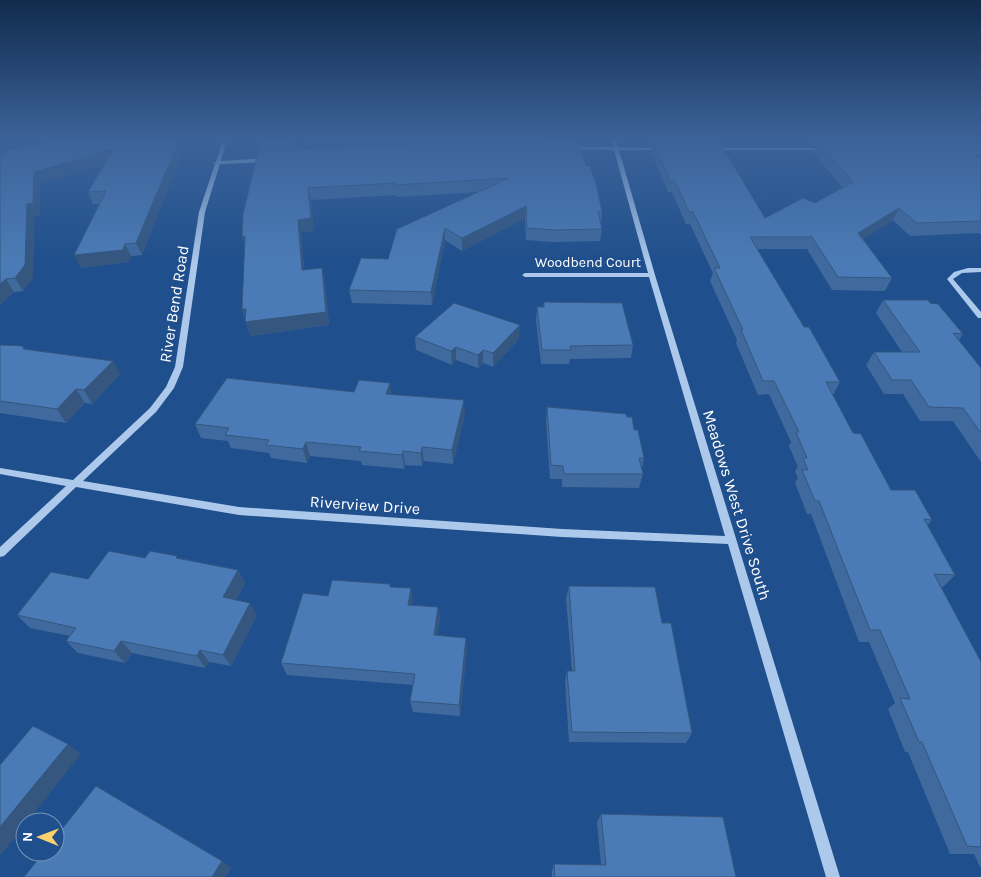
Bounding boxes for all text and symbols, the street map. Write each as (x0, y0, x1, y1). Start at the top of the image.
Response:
street label: River Bend Road (155, 244, 193, 364)
street label: Woodbend Court (535, 254, 641, 271)
street label: Meadows West Drive South (699, 408, 775, 602)
street label: Riverview Drive (309, 492, 421, 518)
north arrow (15, 812, 65, 862)
text: N (19, 832, 36, 842)

